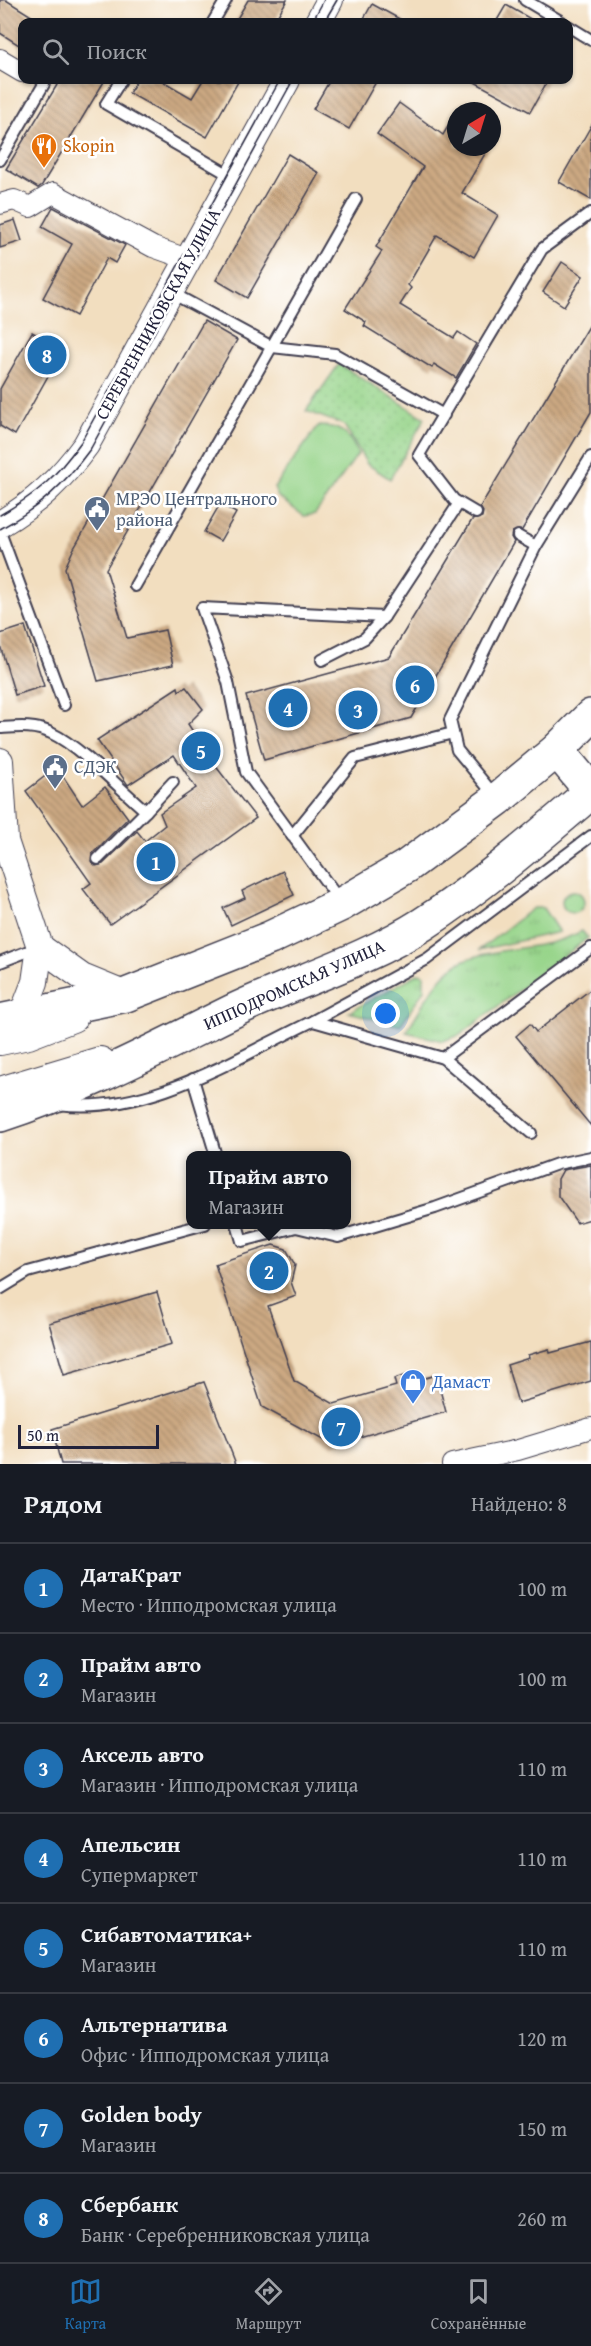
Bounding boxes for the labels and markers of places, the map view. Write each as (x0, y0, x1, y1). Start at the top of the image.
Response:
restaurant icon: Skopin (29, 131, 59, 169)
place label: Skopin (63, 132, 115, 159)
pin: 8 (28, 332, 66, 378)
place label: МРЭО Центрального района (116, 485, 277, 533)
public building icon: МРЭО Центрального района (82, 494, 112, 532)
pin: 6 (396, 662, 434, 708)
pin: 4 (268, 686, 308, 730)
pin: 3 (338, 688, 378, 732)
pin: 5 (182, 728, 220, 774)
public building icon: СДЭК (40, 752, 70, 790)
place label: СДЭК (74, 753, 117, 780)
pin: 1 (136, 840, 176, 884)
pin: 2 (250, 1248, 288, 1294)
shop icon: Дамаст (398, 1367, 428, 1405)
place label: Дамаст (431, 1368, 490, 1395)
pin: 7 (322, 1404, 360, 1450)

